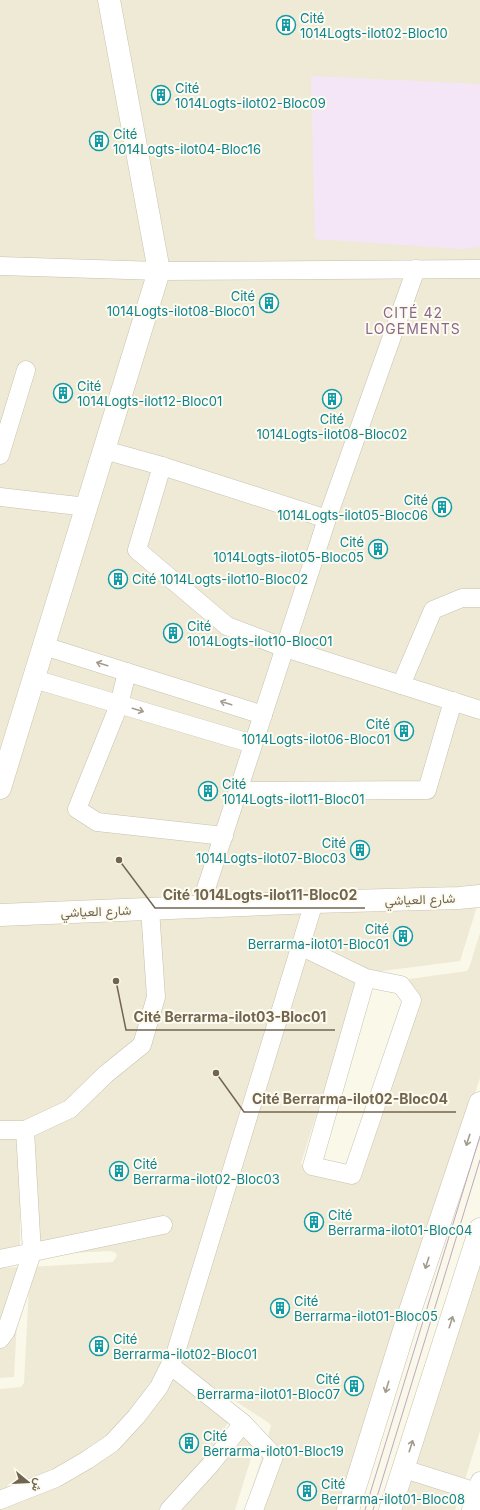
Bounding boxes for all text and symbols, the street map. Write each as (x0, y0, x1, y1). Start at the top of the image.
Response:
place label: Cité 1014Logts-ilot02-Bloc10 (300, 10, 448, 41)
building icon: Cité 1014Logts-ilot02-Bloc10 (275, 14, 297, 36)
place label: Cité 1014Logts-ilot02-Bloc09 (175, 80, 326, 111)
building icon: Cité 1014Logts-ilot02-Bloc09 (150, 84, 172, 106)
place label: Cité 1014Logts-ilot04-Bloc16 (113, 126, 261, 157)
building icon: Cité 1014Logts-ilot04-Bloc16 (88, 130, 110, 152)
place label: Cité 1014Logts-ilot08-Bloc01 (107, 288, 255, 319)
building icon: Cité 1014Logts-ilot08-Bloc01 (258, 292, 280, 314)
district label: CITÉ 42 LOGEMENTS (365, 304, 461, 337)
place label: Cité 1014Logts-ilot12-Bloc01 (77, 378, 222, 409)
building icon: Cité 1014Logts-ilot12-Bloc01 (52, 382, 74, 404)
building icon: Cité 1014Logts-ilot08-Bloc02 (321, 388, 343, 410)
place label: Cité 1014Logts-ilot08-Bloc02 (257, 411, 407, 442)
place label: Cité 1014Logts-ilot05-Bloc06 (277, 492, 428, 523)
building icon: Cité 1014Logts-ilot05-Bloc06 (431, 496, 453, 518)
place label: Cité 1014Logts-ilot05-Bloc05 (213, 534, 364, 565)
building icon: Cité 1014Logts-ilot05-Bloc05 (367, 538, 389, 560)
building icon: Cité 1014Logts-ilot10-Bloc02 (107, 568, 129, 590)
place label: Cité 1014Logts-ilot10-Bloc02 (132, 571, 308, 587)
place label: Cité 1014Logts-ilot10-Bloc01 (187, 618, 332, 649)
building icon: Cité 1014Logts-ilot10-Bloc01 (162, 622, 184, 644)
one-way arrow (95, 660, 108, 667)
one-way arrow (219, 699, 232, 706)
one-way arrow (131, 707, 144, 714)
place label: Cité 1014Logts-ilot06-Bloc01 (242, 716, 390, 747)
building icon: Cité 1014Logts-ilot06-Bloc01 (393, 720, 415, 742)
place label: Cité 1014Logts-ilot11-Bloc01 (222, 776, 365, 807)
building icon: Cité 1014Logts-ilot11-Bloc01 (197, 780, 219, 802)
place label: Cité 1014Logts-ilot07-Bloc03 (196, 835, 346, 866)
building icon: Cité 1014Logts-ilot07-Bloc03 (349, 839, 371, 861)
callout: Cité 1014Logts-ilot11-Bloc02 (155, 882, 365, 908)
text: Cité 1014Logts-ilot11-Bloc02 (163, 886, 357, 903)
street label: شارع العياشي (384, 890, 456, 911)
street label: شارع العياشي (60, 902, 132, 923)
place label: Cité Berrarma-ilot01-Bloc01 (248, 921, 389, 952)
building icon: Cité Berrarma-ilot01-Bloc01 (392, 925, 414, 947)
callout: Cité Berrarma-ilot03-Bloc01 (126, 1004, 335, 1030)
text: Cité Berrarma-ilot03-Bloc01 (134, 1008, 326, 1025)
callout: Cité Berrarma-ilot02-Bloc04 (244, 1086, 456, 1112)
text: Cité Berrarma-ilot02-Bloc04 (252, 1090, 448, 1107)
one-way arrow (463, 1134, 471, 1146)
place label: Cité Berrarma-ilot02-Bloc03 (133, 1156, 280, 1187)
building icon: Cité Berrarma-ilot02-Bloc03 (108, 1160, 130, 1182)
place label: Cité Berrarma-ilot01-Bloc04 (328, 1207, 472, 1238)
building icon: Cité Berrarma-ilot01-Bloc04 (303, 1211, 325, 1233)
one-way arrow (422, 1257, 430, 1269)
place label: Cité Berrarma-ilot01-Bloc05 (294, 1293, 438, 1324)
building icon: Cité Berrarma-ilot01-Bloc05 (269, 1297, 291, 1319)
one-way arrow (447, 1317, 455, 1329)
place label: Cité Berrarma-ilot02-Bloc01 (113, 1331, 257, 1362)
building icon: Cité Berrarma-ilot02-Bloc01 (88, 1335, 110, 1357)
place label: Cité Berrarma-ilot01-Bloc07 (197, 1371, 340, 1402)
building icon: Cité Berrarma-ilot01-Bloc07 (343, 1375, 365, 1397)
one-way arrow (383, 1380, 390, 1393)
place label: Cité Berrarma-ilot01-Bloc19 (203, 1428, 344, 1459)
building icon: Cité Berrarma-ilot01-Bloc19 (178, 1432, 200, 1454)
one-way arrow (408, 1440, 415, 1453)
north arrow (8, 1462, 48, 1502)
place label: Cité Berrarma-ilot01-Bloc08 (321, 1476, 465, 1507)
text: ش (29, 1477, 46, 1494)
building icon: Cité Berrarma-ilot01-Bloc08 (296, 1480, 318, 1502)

